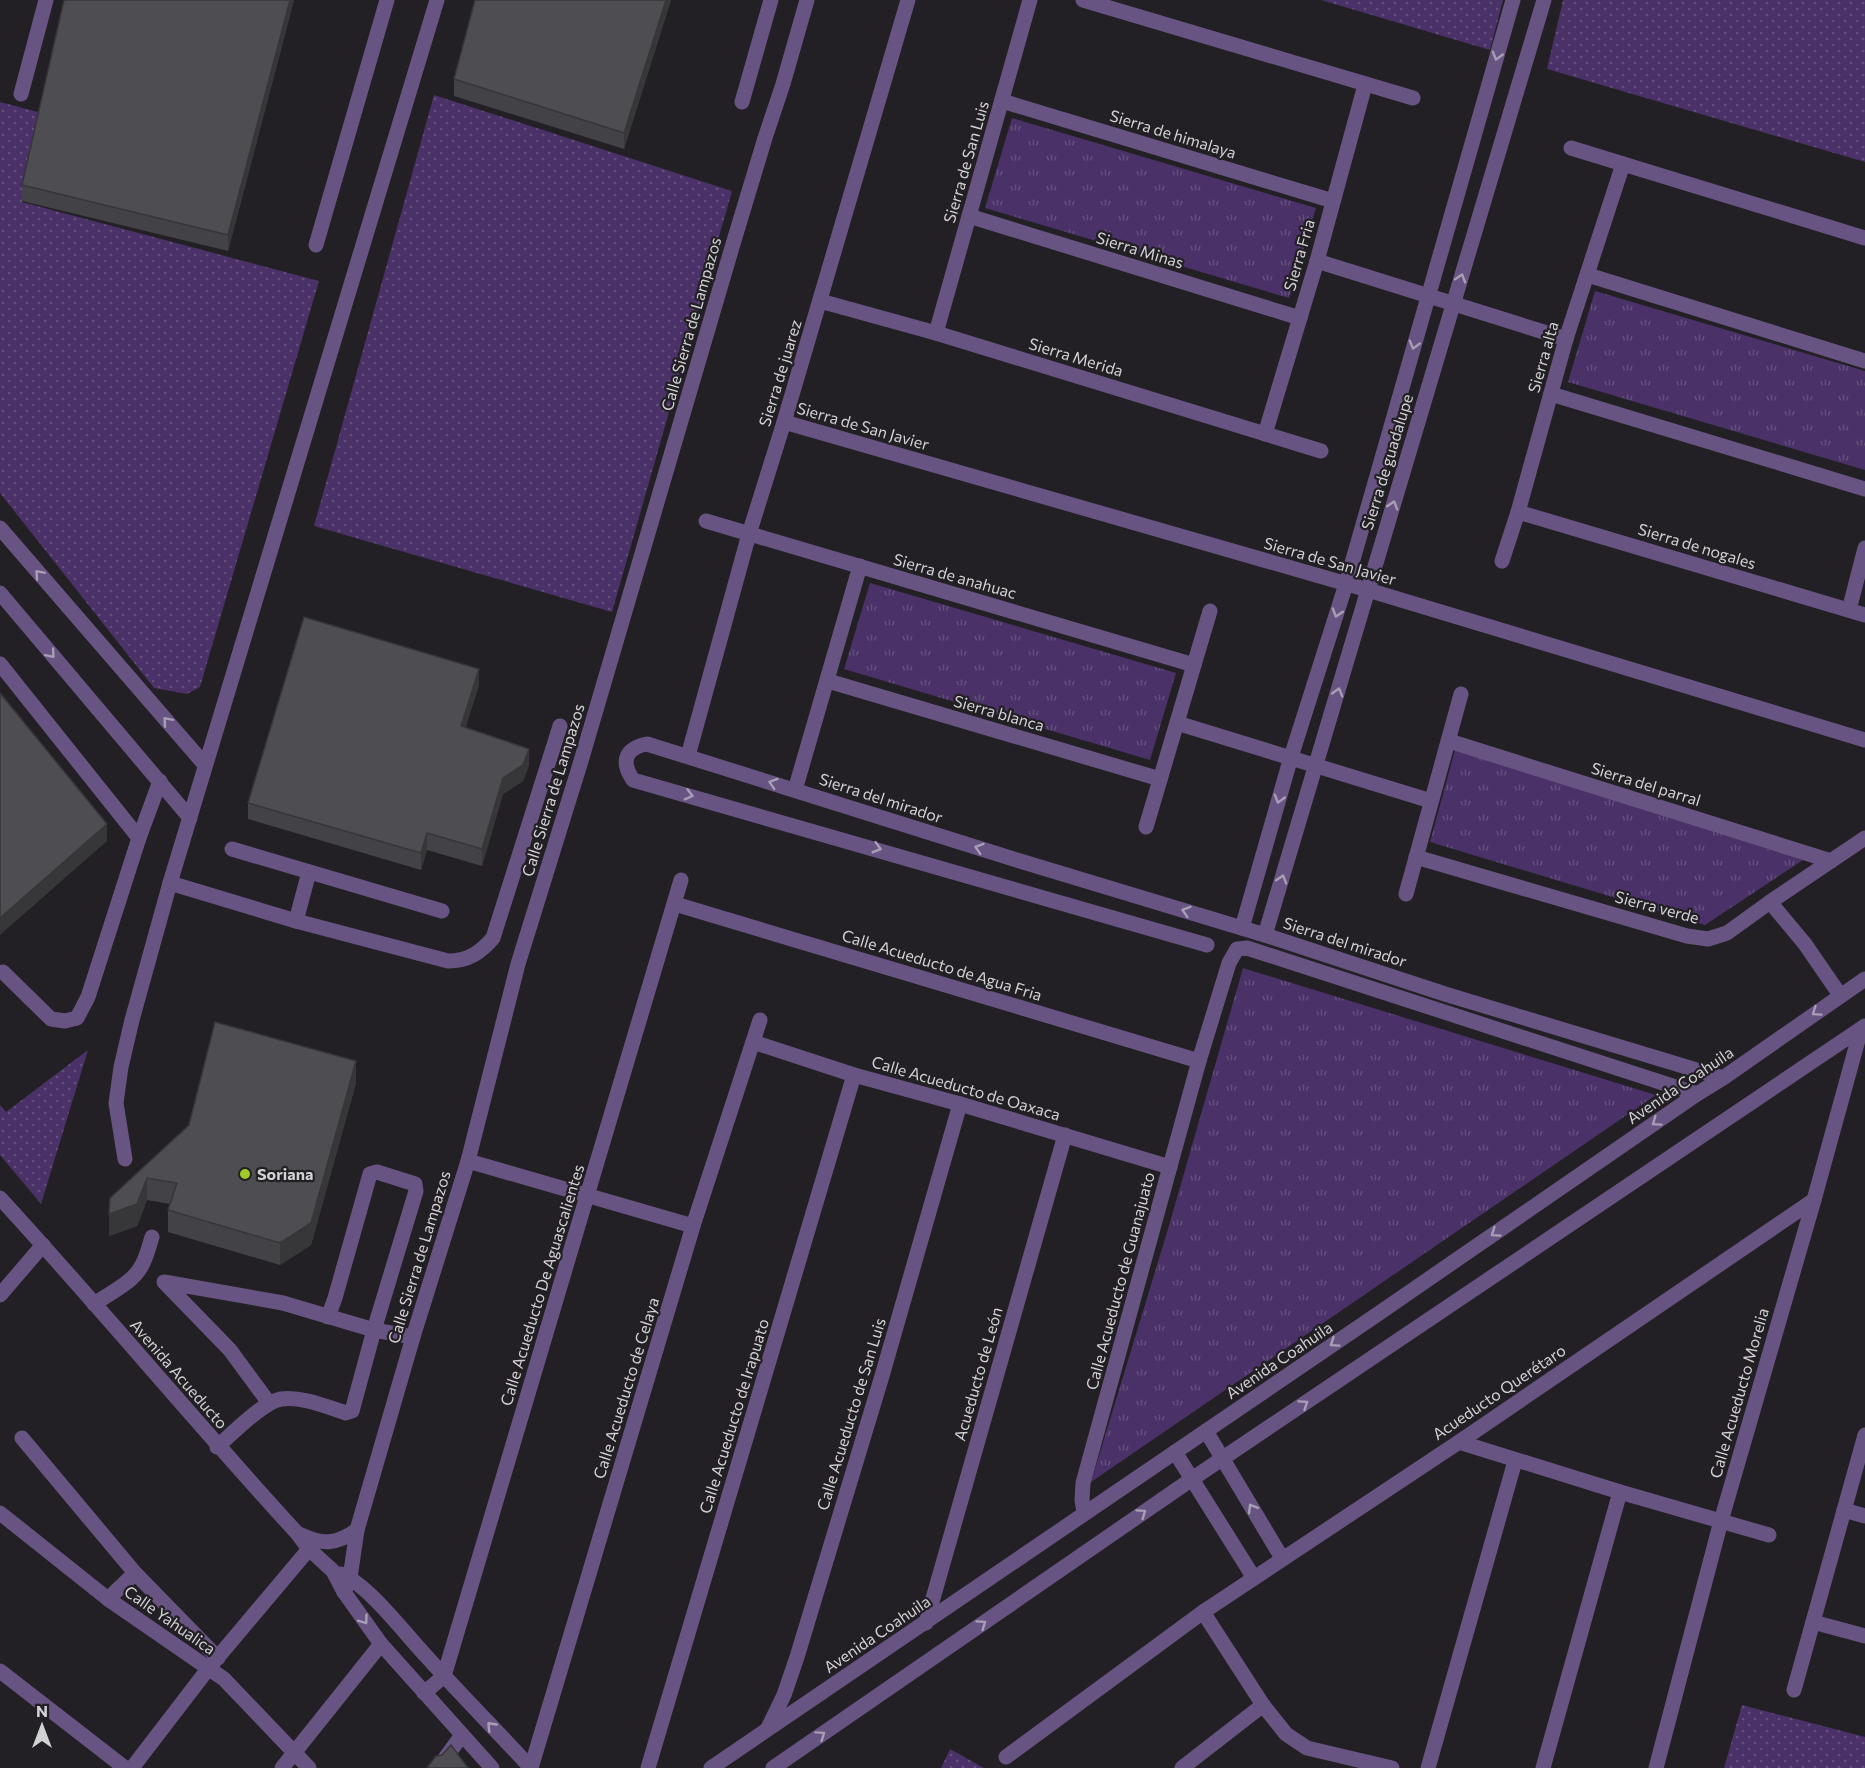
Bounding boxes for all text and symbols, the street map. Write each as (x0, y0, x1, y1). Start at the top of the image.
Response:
one-way arrow (1491, 51, 1504, 61)
street label: Sierra de San Luis (939, 99, 992, 225)
street label: Sierra de himalaya (1108, 105, 1239, 162)
street label: Sierra Fria (1279, 217, 1318, 293)
street label: Sierra Minas (1094, 227, 1186, 272)
street label: Calle Sierra de Lampazos (657, 235, 724, 413)
one-way arrow (1454, 273, 1466, 284)
street label: Sierra de juarez (754, 317, 805, 429)
street label: Sierra alta (1523, 319, 1562, 395)
street label: Sierra Merida (1027, 333, 1126, 380)
one-way arrow (1408, 339, 1421, 349)
street label: Sierra de guadalupe (1357, 392, 1416, 532)
street label: Sierra de San Javier (795, 398, 932, 454)
one-way arrow (1386, 500, 1398, 511)
street label: Sierra de nogales (1636, 519, 1758, 572)
street label: Sierra de San Javier (1262, 533, 1399, 589)
street label: Sierra de anahuac (891, 549, 1019, 602)
one-way arrow (36, 570, 47, 581)
one-way arrow (1331, 607, 1344, 618)
one-way arrow (44, 647, 55, 658)
one-way arrow (1331, 687, 1343, 698)
street label: Sierra blanca (952, 691, 1047, 735)
street label: Calle Sierra de Lampazos (517, 701, 588, 879)
one-way arrow (163, 717, 174, 728)
street label: Sierra del parral (1589, 758, 1703, 809)
street label: Sierra del mirador (817, 769, 946, 827)
one-way arrow (768, 778, 779, 790)
one-way arrow (684, 787, 694, 800)
one-way arrow (1274, 793, 1286, 804)
one-way arrow (871, 841, 882, 853)
one-way arrow (974, 843, 985, 856)
one-way arrow (1275, 874, 1287, 885)
street label: Sierra verde (1613, 886, 1701, 927)
one-way arrow (1181, 906, 1192, 918)
street label: Sierra del mirador (1281, 913, 1410, 971)
street label: Calle Acueducto de Agua Fria (840, 925, 1045, 1004)
one-way arrow (1812, 1005, 1823, 1016)
street label: Avenida Coahuila (1623, 1042, 1737, 1127)
street label: Calle Acueducto de Oaxaca (870, 1051, 1063, 1124)
one-way arrow (1651, 1115, 1662, 1126)
street label: Calle Acueducto De Aguascalientes (496, 1162, 587, 1408)
place label: Soriana (257, 1164, 313, 1183)
marker: Soriana (238, 1167, 252, 1181)
street label: Calle Sierra de Lampazos (383, 1168, 454, 1346)
street label: Calle Acueducto de Guanajuato (1081, 1170, 1158, 1392)
one-way arrow (1491, 1226, 1502, 1237)
street label: Calle Acueducto de Celaya (589, 1295, 662, 1481)
street label: Acueducto de León (949, 1305, 1006, 1443)
street label: Calle Acueducto Morelia (1705, 1306, 1772, 1480)
street label: Avenida Acueducto (127, 1315, 232, 1432)
street label: Calle Acueducto de San Luis (812, 1315, 889, 1512)
street label: Calle Acueducto de Irapuato (695, 1316, 772, 1516)
street label: Avenida Coahuila (1222, 1317, 1336, 1402)
one-way arrow (1330, 1336, 1341, 1347)
street label: Acueducto Querétaro (1428, 1340, 1569, 1443)
one-way arrow (1297, 1400, 1308, 1411)
one-way arrow (1248, 1504, 1260, 1514)
one-way arrow (1136, 1509, 1147, 1520)
street label: Calle Yahualica (121, 1581, 220, 1658)
street label: Avenida Coahuila (820, 1591, 934, 1676)
one-way arrow (357, 1614, 368, 1625)
one-way arrow (975, 1620, 986, 1631)
north arrow (12, 1696, 72, 1756)
text: N (36, 1701, 48, 1720)
one-way arrow (487, 1722, 498, 1732)
one-way arrow (815, 1731, 826, 1742)

